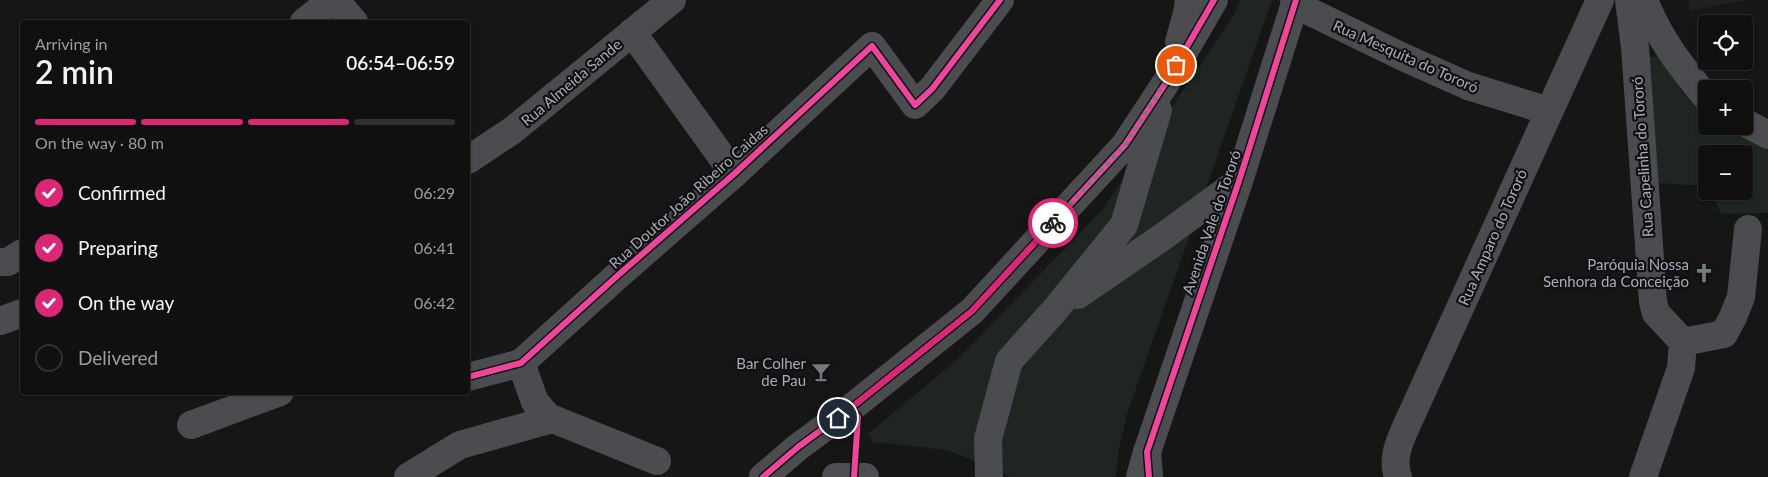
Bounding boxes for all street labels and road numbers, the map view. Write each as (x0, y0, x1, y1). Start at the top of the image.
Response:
street label: Rua Mesquita do Tororó (1331, 16, 1481, 96)
street label: Rua Almeida Sande (517, 35, 625, 129)
street label: Rua Capelinha do Tororó (1627, 76, 1657, 238)
street label: Rua Doutor João Ribeiro Caidas (605, 120, 771, 272)
street label: Avenida Vale do Tororó (1178, 148, 1244, 296)
street label: Rua Amparo do Tororó (1454, 166, 1530, 308)

